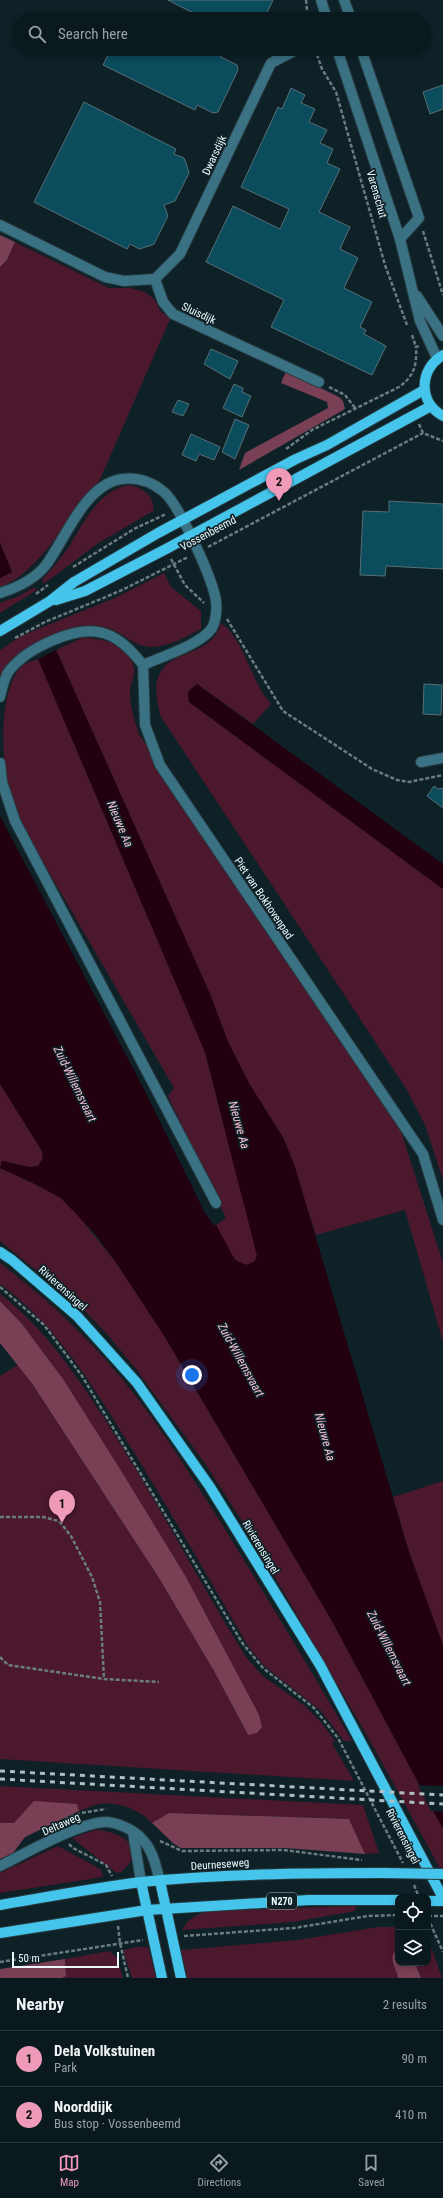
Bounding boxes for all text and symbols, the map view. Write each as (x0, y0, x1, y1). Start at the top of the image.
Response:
search box (12, 12, 431, 56)
icon: search (26, 23, 48, 45)
text: Search here (58, 25, 128, 43)
street label: Dwarsdijk (200, 133, 229, 177)
street label: Varenschut (364, 169, 390, 219)
street label: Sluisdijk (180, 300, 218, 327)
pin: 2 (266, 468, 292, 501)
street label: Vossenbeemd (178, 513, 238, 554)
water label: Nieuwe Aa (104, 799, 136, 849)
street label: Piet van Bokhovenpad (231, 855, 296, 942)
water label: Zuid-Willemsvaart (50, 1043, 100, 1125)
water label: Nieuwe Aa (226, 1100, 252, 1150)
street label: Rivierensingel (36, 1263, 89, 1313)
water label: Zuid-Willemsvaart (214, 1320, 267, 1400)
your location (182, 1365, 202, 1385)
water label: Nieuwe Aa (312, 1412, 338, 1462)
pin: 1 (49, 1490, 75, 1523)
street label: Rivierensingel (239, 1518, 282, 1577)
water label: Zuid-Willemsvaart (364, 1607, 414, 1689)
street label: Rivierensingel (383, 1806, 422, 1866)
street label: Deltaweg (40, 1810, 82, 1839)
street label: Deurneseweg (190, 1856, 250, 1873)
road number: N270 (267, 1893, 297, 1909)
map controls (395, 1894, 431, 1966)
button: locate (395, 1894, 431, 1930)
button: layers (395, 1930, 431, 1966)
scale bar (12, 1950, 119, 1969)
text: 50 m (18, 1952, 40, 1965)
text: Nearby (16, 1994, 64, 2014)
text: 2 results (383, 1997, 427, 2012)
text: Dela Volkstuinen (54, 2042, 155, 2060)
text: 1 (26, 2051, 32, 2066)
text: 90 m (401, 2051, 427, 2066)
text: Park (54, 2060, 77, 2075)
text: Noorddijk (54, 2098, 112, 2116)
text: 2 (26, 2107, 32, 2122)
text: 410 m (395, 2107, 427, 2122)
text: Bus stop · Vossenbeemd (54, 2116, 181, 2131)
tab: Map (58, 2152, 80, 2189)
tab: Directions (197, 2152, 241, 2189)
tab: Saved (358, 2152, 385, 2189)

